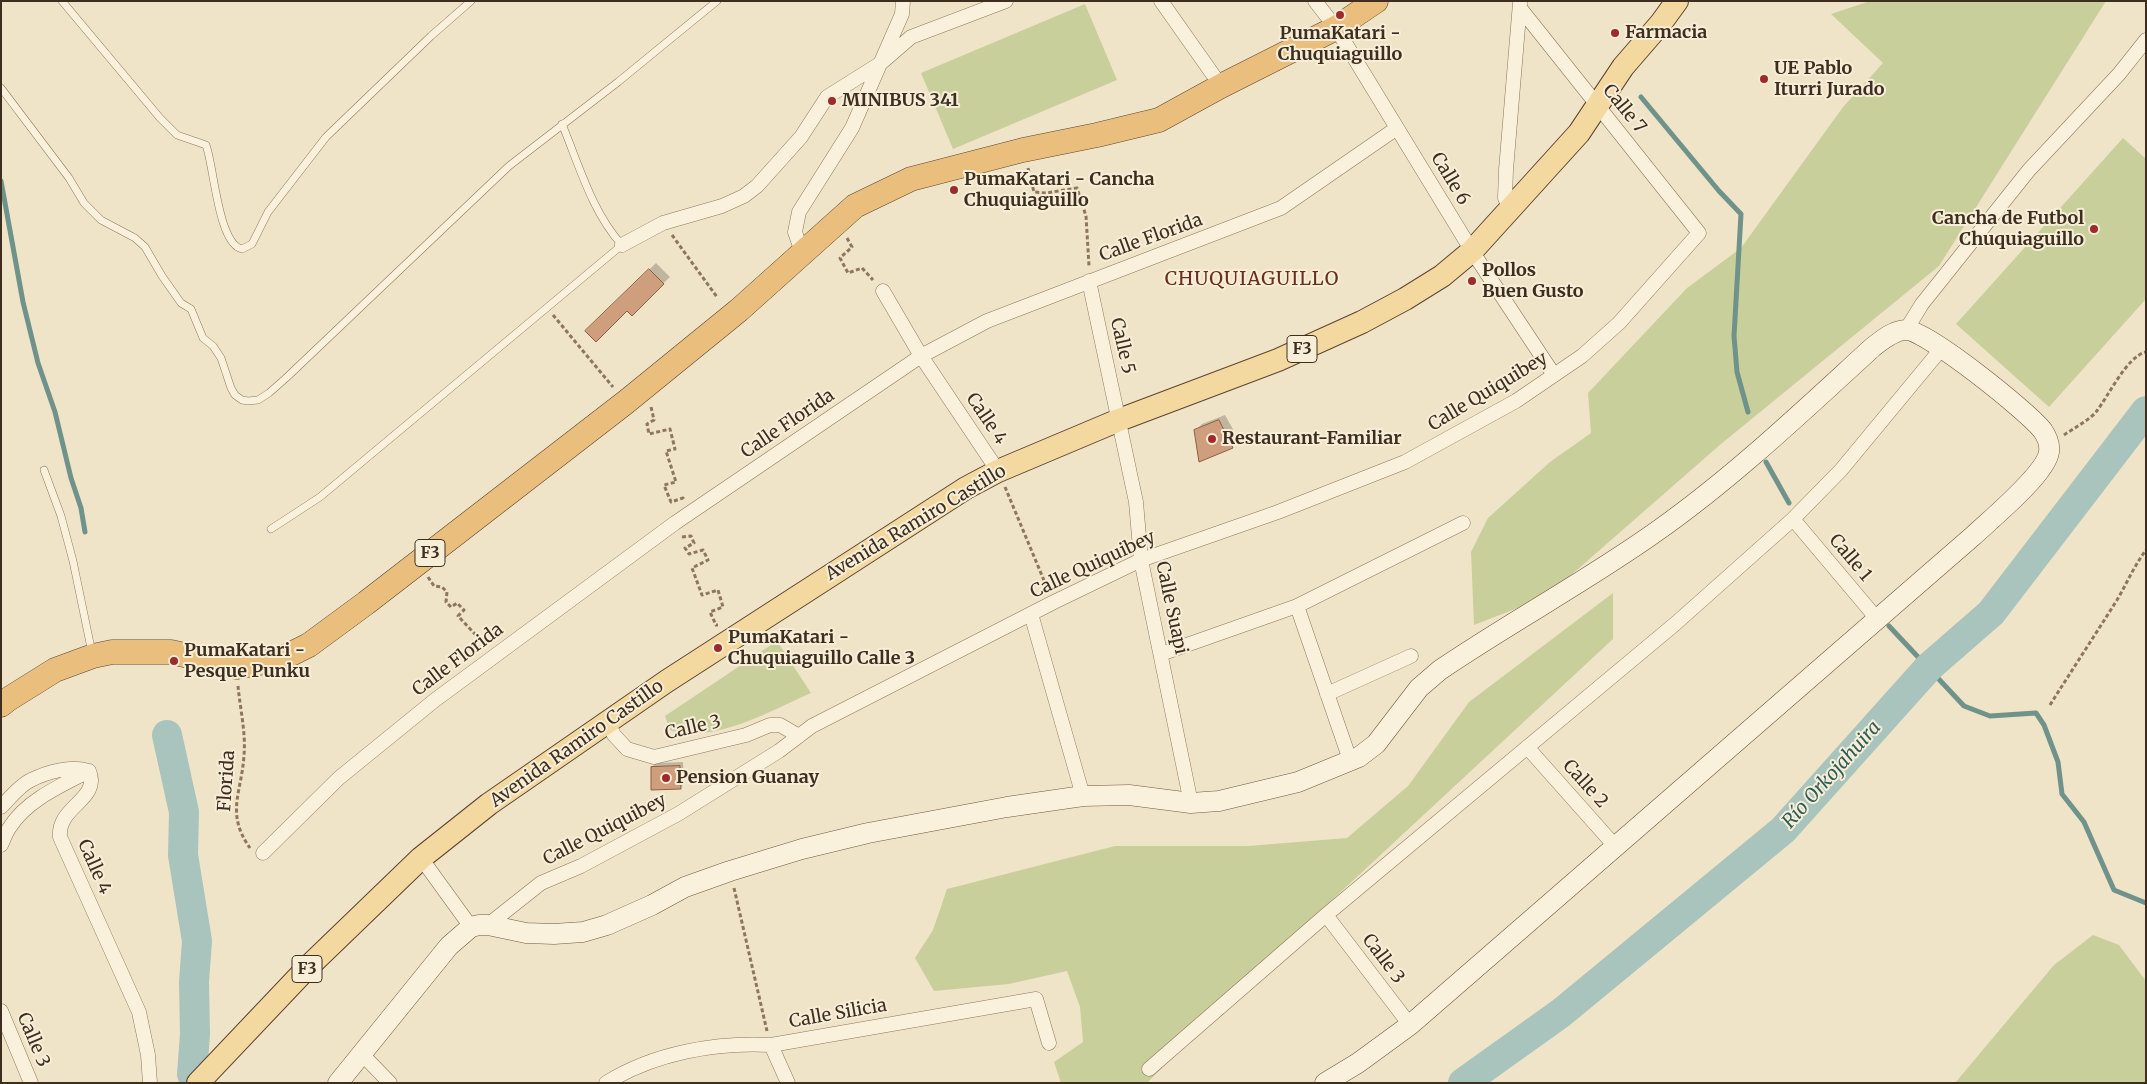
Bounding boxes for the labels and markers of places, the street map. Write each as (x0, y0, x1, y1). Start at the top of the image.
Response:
marker: PumaKatari - Chuquiaguillo (1334, 9, 1346, 21)
place label: Farmacia (1625, 22, 1707, 44)
place label: PumaKatari - Chuquiaguillo (1278, 23, 1402, 66)
marker: Farmacia (1609, 27, 1621, 39)
place label: UE Pablo Iturri Jurado (1774, 58, 1885, 100)
marker: UE Pablo Iturri Jurado (1758, 73, 1770, 85)
place label: MINIBUS 341 (842, 90, 959, 112)
marker: MINIBUS 341 (826, 95, 838, 107)
place label: PumaKatari - Cancha Chuquiaguillo (964, 169, 1155, 212)
marker: PumaKatari - Cancha Chuquiaguillo (948, 184, 960, 196)
place label: Cancha de Futbol Chuquiaguillo (1932, 208, 2084, 250)
marker: Cancha de Futbol Chuquiaguillo (2088, 223, 2100, 235)
place label: Pollos Buen Gusto (1482, 260, 1584, 302)
marker: Pollos Buen Gusto (1466, 275, 1478, 287)
place label: Restaurant-Familiar (1222, 428, 1402, 450)
marker: Restaurant-Familiar (1206, 433, 1218, 445)
place label: PumaKatari - Chuquiaguillo Calle 3 (728, 627, 915, 670)
place label: PumaKatari - Pesque Punku (184, 640, 310, 682)
marker: PumaKatari - Chuquiaguillo Calle 3 (712, 642, 724, 654)
marker: PumaKatari - Pesque Punku (168, 655, 180, 667)
place label: Pension Guanay (676, 767, 819, 789)
marker: Pension Guanay (660, 772, 672, 784)

